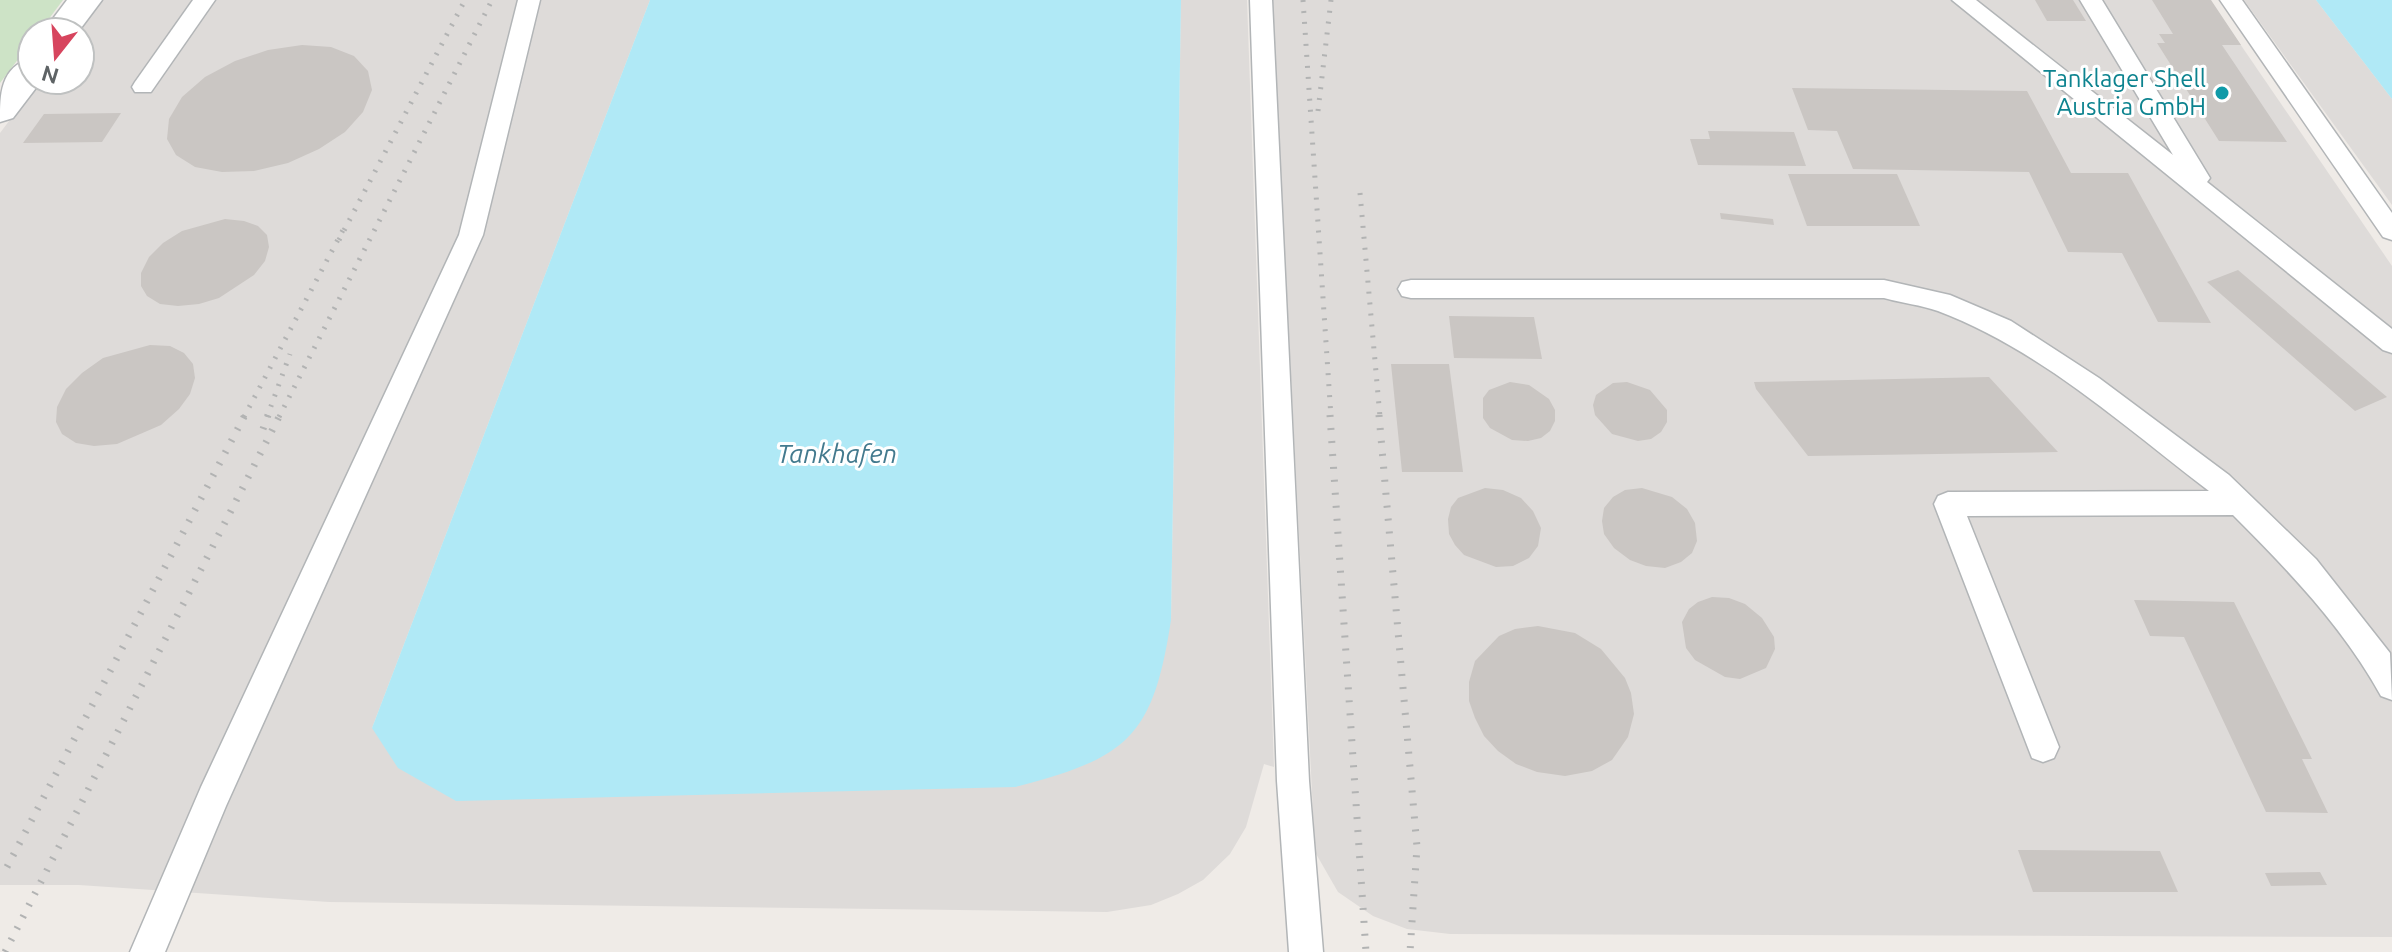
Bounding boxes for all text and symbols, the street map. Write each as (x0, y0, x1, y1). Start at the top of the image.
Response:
north arrow (16, 16, 96, 96)
text: N (38, 61, 62, 90)
place label: Tanklager Shell Austria GmbH (2043, 65, 2206, 120)
marker: Tanklager Shell Austria GmbH (2213, 84, 2231, 102)
water label: Tankhafen (777, 439, 897, 468)

